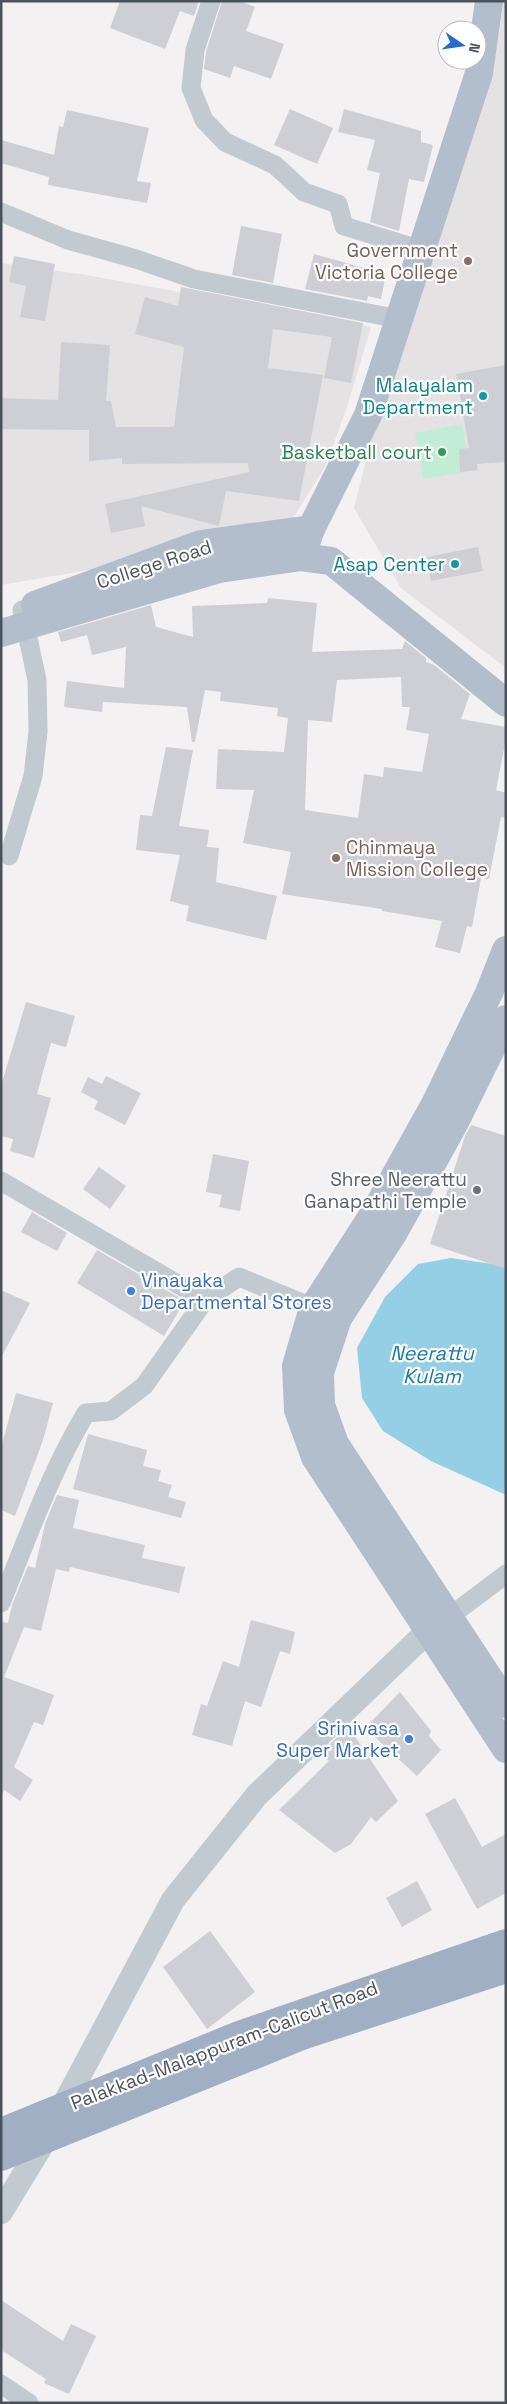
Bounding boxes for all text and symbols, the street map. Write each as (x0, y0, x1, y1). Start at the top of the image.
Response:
north arrow (437, 20, 487, 70)
text: N (465, 41, 484, 55)
place label: Government Victoria College (315, 238, 458, 285)
marker: Government Victoria College (462, 255, 474, 267)
place label: Malayalam Department (362, 373, 473, 420)
marker: Malayalam Department (477, 390, 489, 402)
place label: Basketball court (281, 440, 432, 465)
marker: Basketball court (436, 446, 448, 458)
street label: College Road (93, 534, 215, 595)
place label: Asap Center (333, 552, 445, 577)
marker: Asap Center (449, 558, 461, 570)
place label: Chinmaya Mission College (346, 835, 488, 882)
marker: Chinmaya Mission College (330, 852, 342, 864)
place label: Shree Neerattu Ganapathi Temple (304, 1167, 467, 1214)
marker: Shree Neerattu Ganapathi Temple (471, 1184, 483, 1196)
place label: Vinayaka Departmental Stores (141, 1268, 332, 1315)
marker: Vinayaka Departmental Stores (125, 1285, 137, 1297)
water label: Neerattu Kulam (390, 1340, 476, 1389)
place label: Srinivasa Super Market (276, 1716, 399, 1763)
marker: Srinivasa Super Market (403, 1733, 415, 1745)
street label: Palakkad-Malappuram-Calicut Road (67, 1975, 381, 2116)

